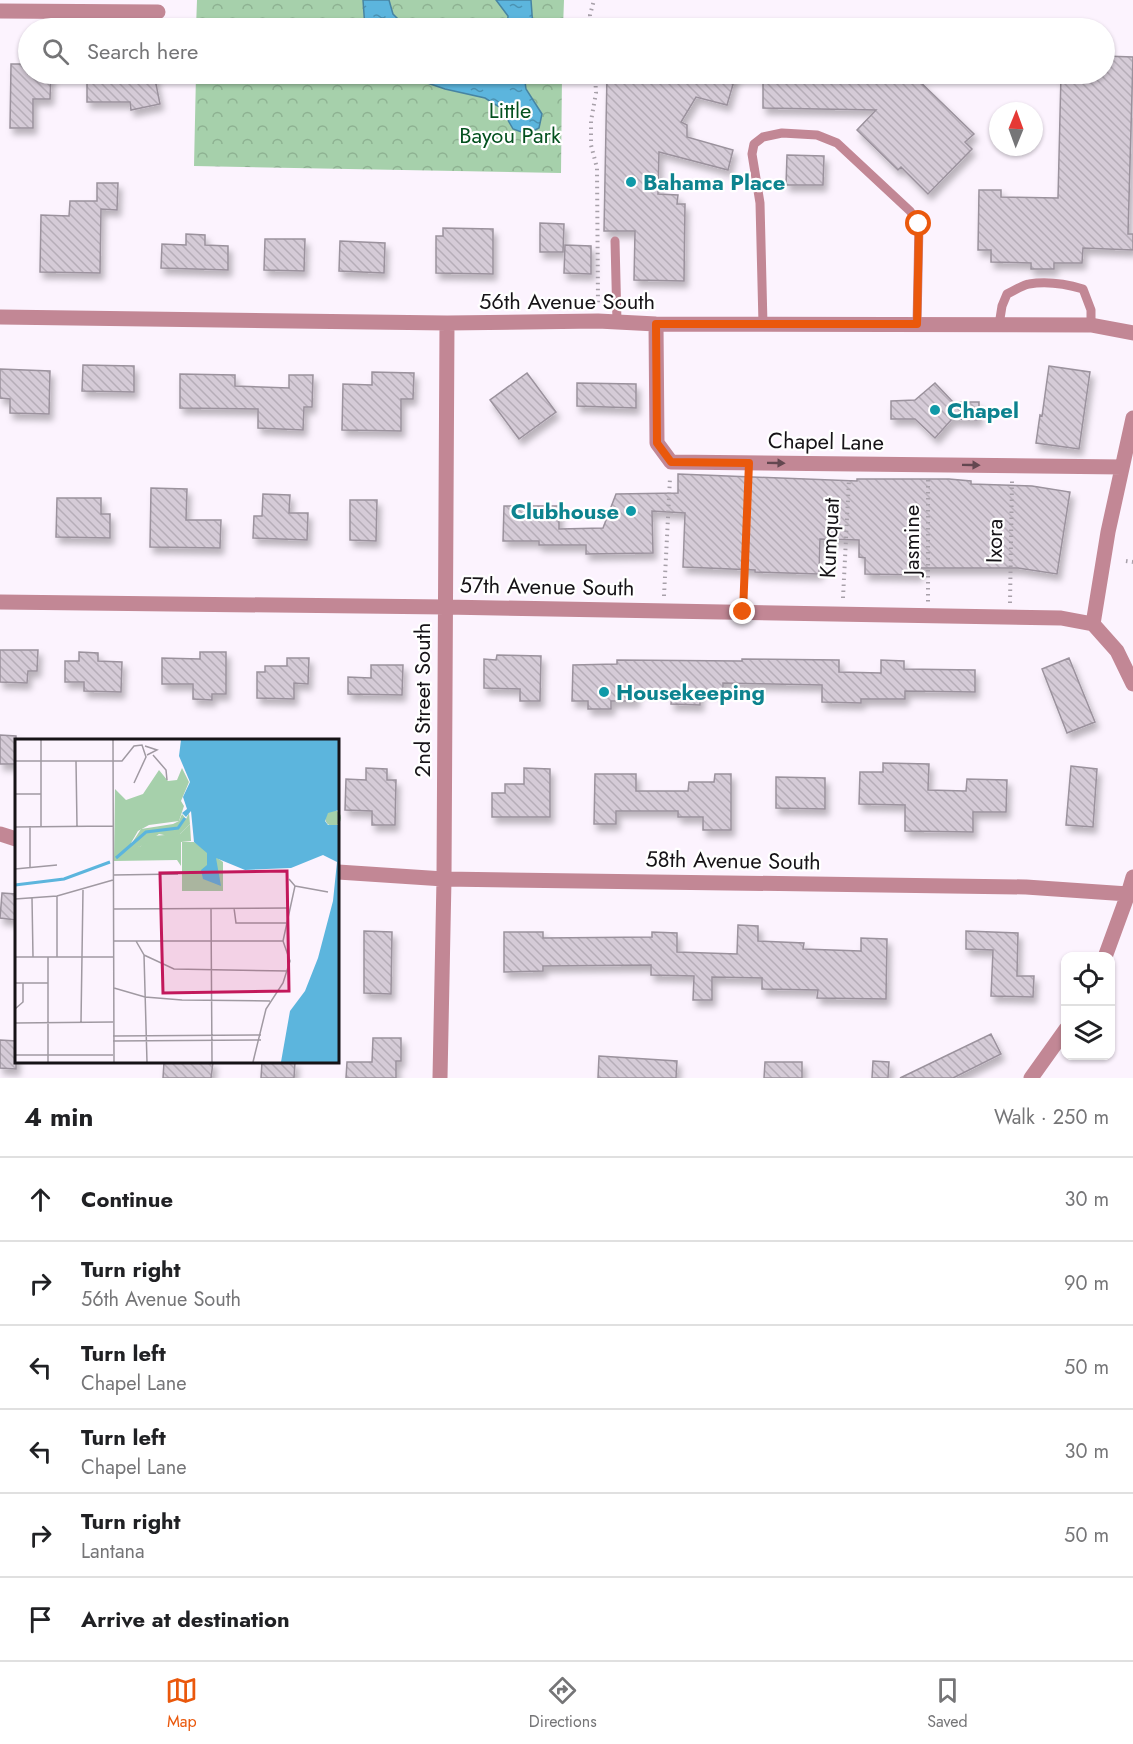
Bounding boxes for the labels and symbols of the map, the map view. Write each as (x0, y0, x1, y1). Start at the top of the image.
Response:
park label: Little Bayou Park (459, 94, 561, 151)
north arrow (989, 102, 1043, 156)
place label: Bahama Place (643, 166, 785, 198)
marker: Bahama Place (624, 175, 638, 189)
route start (905, 210, 931, 236)
street label: 56th Avenue South (479, 285, 655, 317)
place label: Chapel (947, 394, 1019, 426)
marker: Chapel (928, 403, 942, 417)
street label: Chapel Lane (768, 424, 884, 458)
one-way arrow (766, 458, 785, 468)
one-way arrow (961, 460, 980, 470)
place label: Clubhouse (511, 495, 619, 527)
street label: Kumquat (811, 496, 847, 579)
marker: Clubhouse (624, 504, 638, 518)
street label: Jasmine (895, 505, 927, 578)
street label: Ixora (978, 518, 1010, 564)
street label: 57th Avenue South (459, 568, 635, 604)
route end (729, 598, 755, 624)
street label: 2nd Street South (406, 623, 438, 777)
place label: Housekeeping (616, 676, 765, 708)
marker: Housekeeping (597, 685, 611, 699)
inset map (15, 739, 339, 1063)
street label: 58th Avenue South (645, 842, 821, 878)

